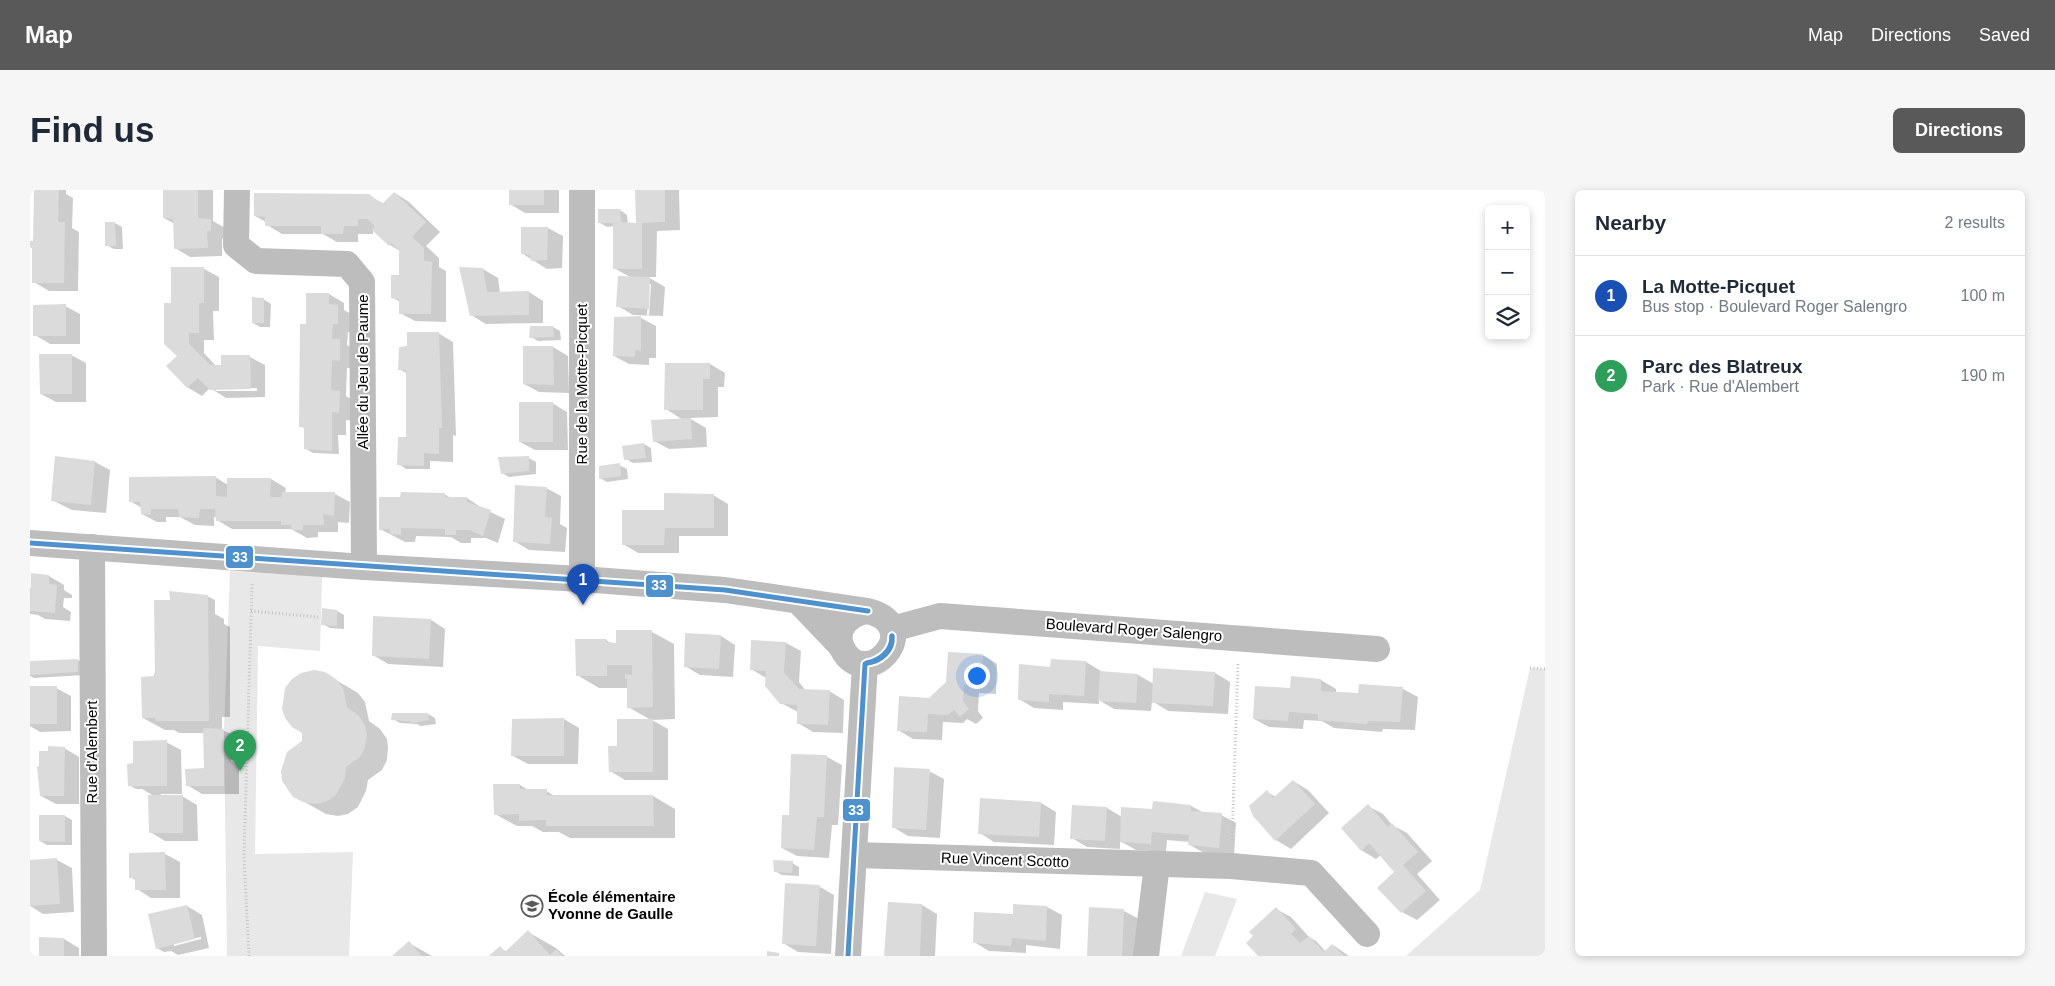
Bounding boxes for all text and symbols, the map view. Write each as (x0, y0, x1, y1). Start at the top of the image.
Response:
text: Map (25, 21, 73, 48)
text: Map (1808, 25, 1843, 45)
text: Directions (1871, 25, 1951, 45)
text: Saved (1979, 25, 2030, 45)
button: Directions (1893, 108, 2025, 153)
text: Find us (30, 110, 154, 149)
map controls (1485, 205, 1530, 340)
button: + (1485, 205, 1530, 250)
text: Nearby (1595, 211, 1666, 234)
text: 2 results (1945, 214, 2005, 231)
button: − (1485, 250, 1530, 295)
text: La Motte-Picquet (1642, 276, 1795, 297)
text: 1 (1607, 287, 1615, 304)
text: 100 m (1961, 287, 2005, 304)
street label: Allée du Jeu de Paume (354, 294, 371, 450)
button: layers (1485, 295, 1530, 340)
text: Bus stop · Boulevard Roger Salengro (1642, 298, 1907, 315)
street label: Rue de la Motte-Picquet (573, 303, 590, 464)
text: Parc des Blatreux (1642, 356, 1803, 377)
text: 2 (1607, 367, 1615, 384)
text: 190 m (1961, 367, 2005, 384)
text: Park · Rue d'Alembert (1642, 378, 1799, 395)
line badge: 33 (225, 545, 254, 569)
text: 33 (232, 549, 248, 565)
pin: 1 (567, 564, 599, 605)
line badge: 33 (645, 574, 674, 598)
text: 33 (651, 577, 667, 593)
street label: Boulevard Roger Salengro (1045, 615, 1223, 644)
your location (964, 663, 990, 689)
street label: Rue d'Alembert (83, 700, 100, 803)
pin: 2 (224, 730, 256, 771)
line badge: 33 (842, 798, 871, 822)
text: 33 (848, 802, 864, 818)
street label: Rue Vincent Scotto (941, 849, 1069, 870)
place label: École élémentaire Yvonne de Gaulle (548, 888, 676, 922)
school or university icon: École élémentaire Yvonne de Gaulle (520, 894, 544, 918)

